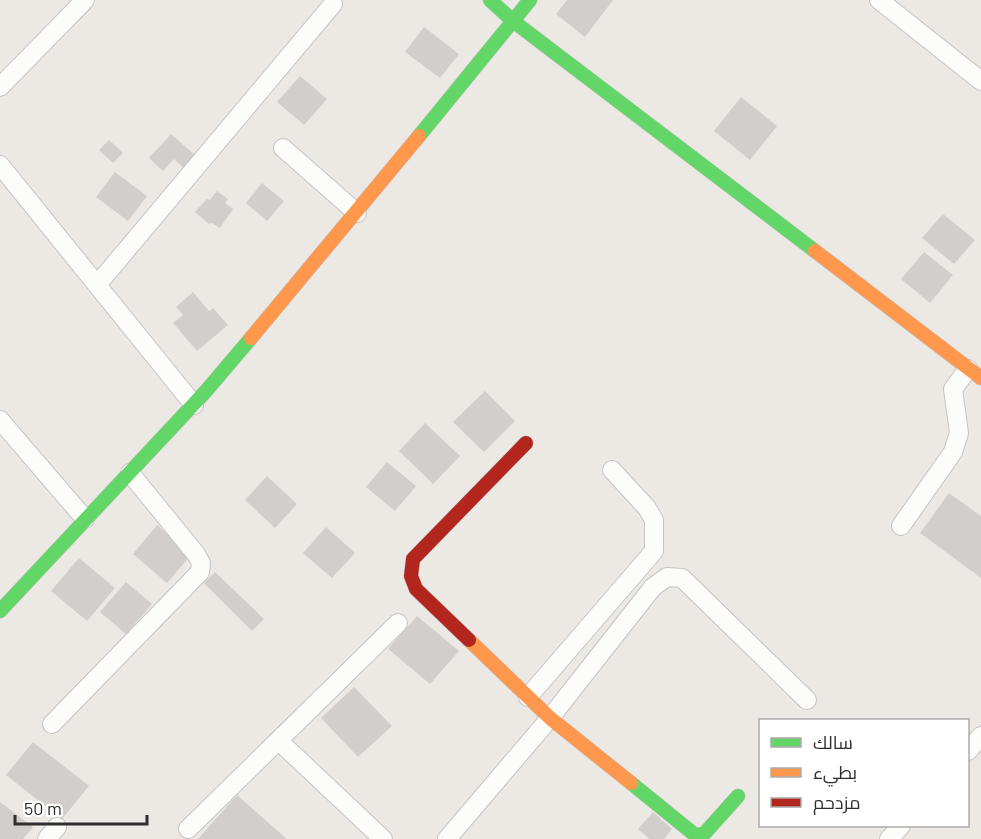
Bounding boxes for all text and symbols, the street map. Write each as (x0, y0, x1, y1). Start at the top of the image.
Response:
legend (759, 719, 969, 827)
text: سالك (813, 731, 853, 753)
text: بطيء (813, 761, 857, 787)
scale bar (15, 788, 147, 826)
text: مزدحم (813, 791, 861, 815)
text: 50 m (24, 797, 62, 819)

